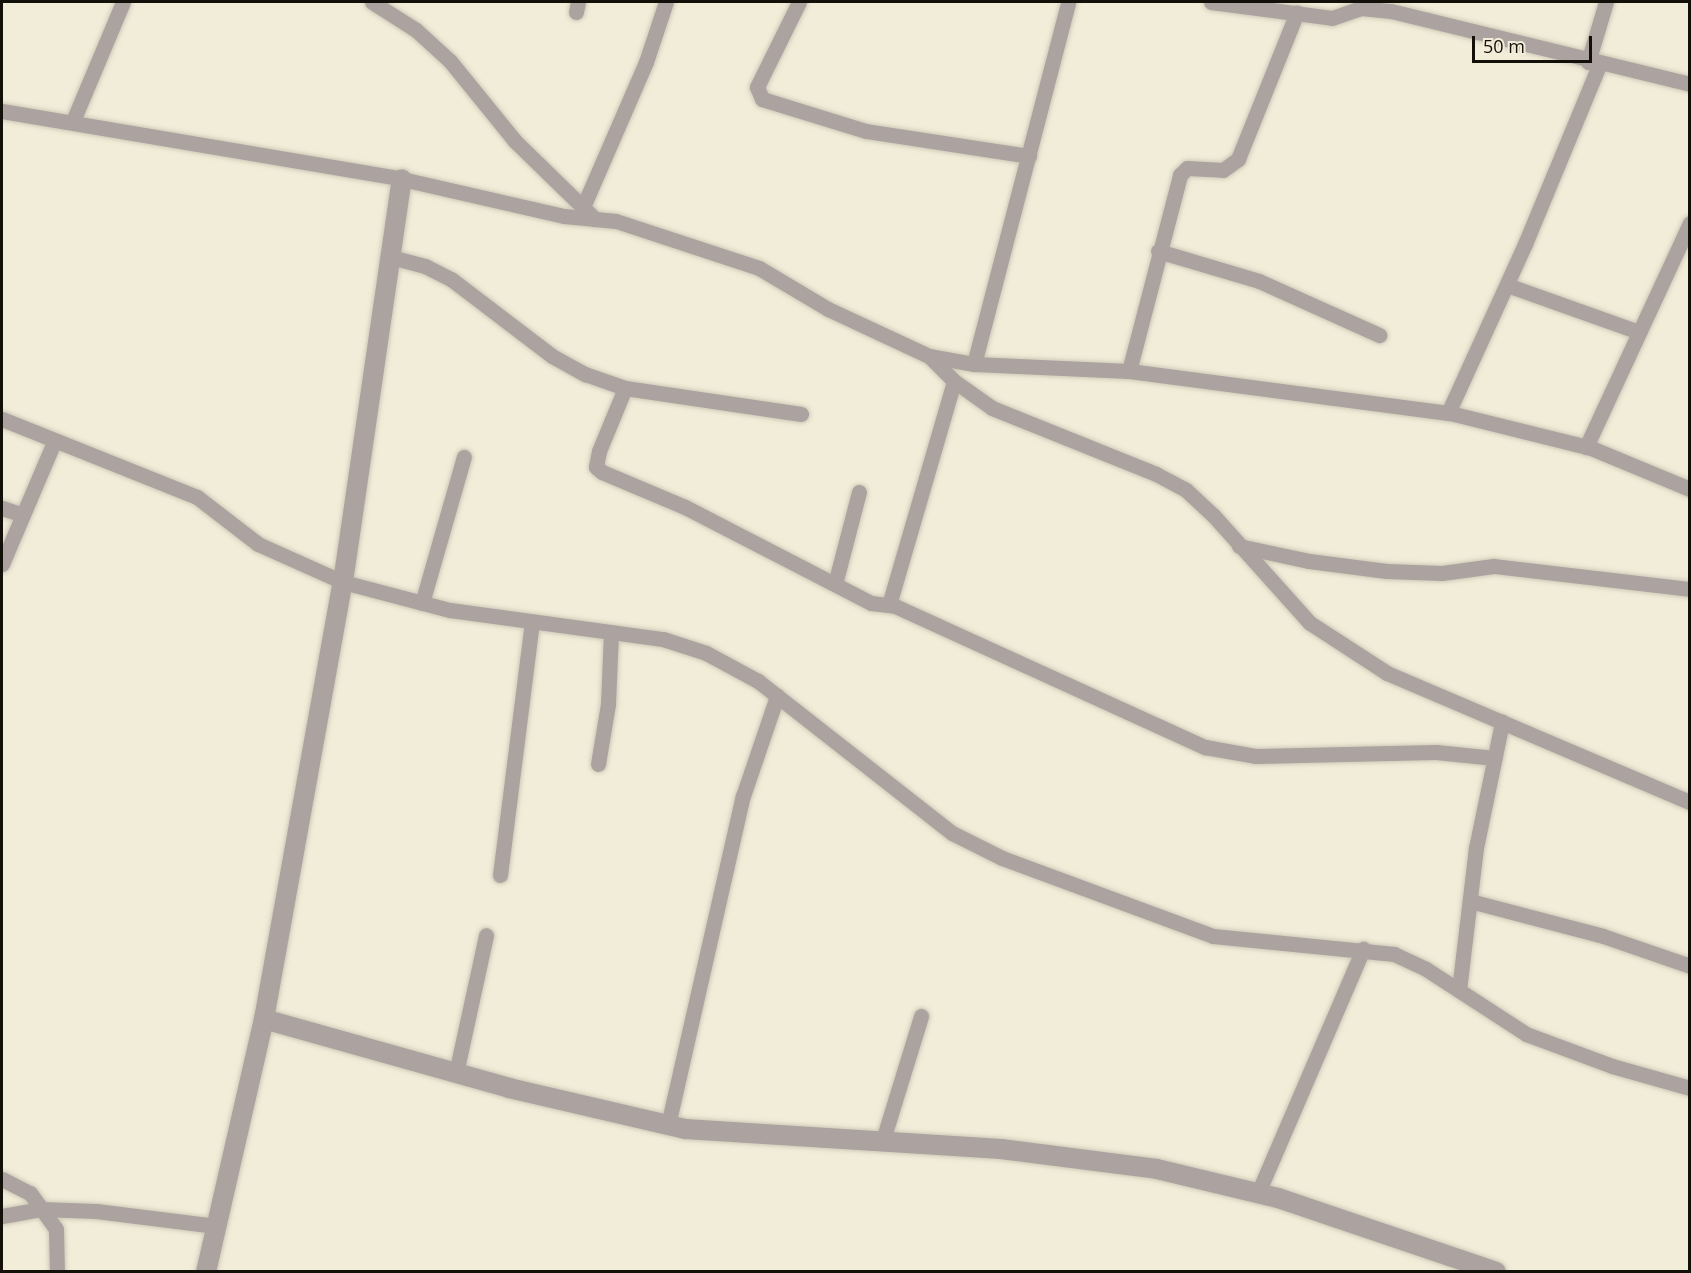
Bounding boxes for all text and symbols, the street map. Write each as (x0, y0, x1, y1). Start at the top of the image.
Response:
scale bar (1475, 24, 1595, 62)
text: 50 m (1483, 34, 1525, 58)

